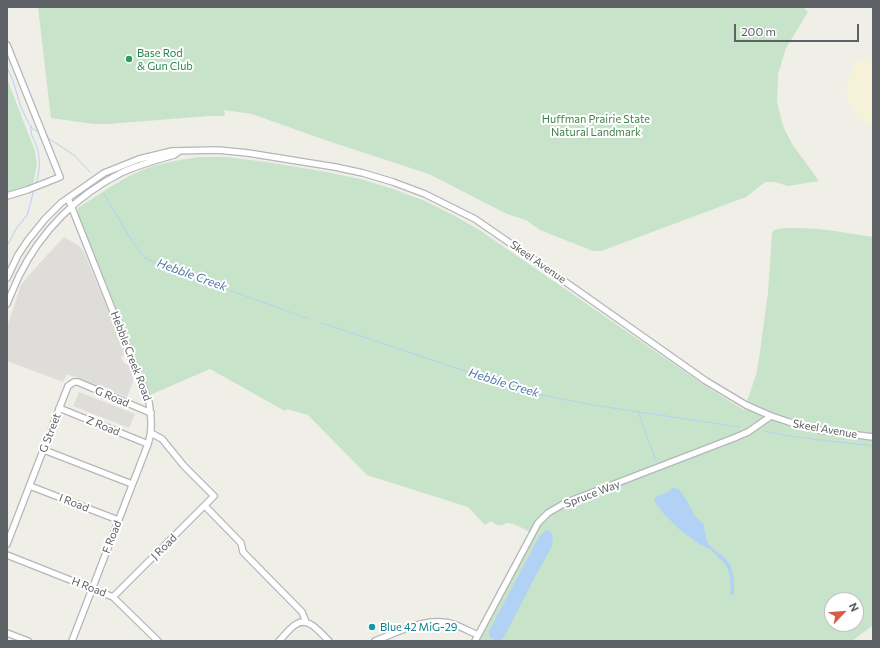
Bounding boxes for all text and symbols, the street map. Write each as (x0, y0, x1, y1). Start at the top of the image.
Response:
scale bar (736, 16, 861, 42)
text: 200 m (741, 24, 776, 38)
place label: Base Rod & Gun Club (137, 46, 193, 72)
marker: Base Rod & Gun Club (124, 54, 134, 64)
park label: Huffman Prairie State Natural Landmark (542, 112, 650, 138)
street label: Skeel Avenue (507, 238, 569, 286)
water label: Hebble Creek (155, 256, 229, 294)
street label: Hebble Creek Road (108, 309, 154, 403)
water label: Hebble Creek (467, 365, 541, 401)
street label: G Road (93, 384, 131, 410)
street label: G Street (36, 411, 64, 455)
street label: Z Road (84, 413, 122, 439)
street label: Skeel Avenue (792, 417, 858, 441)
street label: Spruce Way (562, 477, 622, 511)
street label: I Road (57, 491, 91, 515)
street label: F Road (100, 519, 124, 555)
street label: J Road (148, 531, 180, 563)
street label: H Road (70, 574, 108, 600)
north arrow (824, 592, 864, 632)
text: N (847, 600, 862, 614)
place label: Blue 42 MiG-29 (380, 620, 457, 634)
marker: Blue 42 MiG-29 (367, 622, 377, 632)

